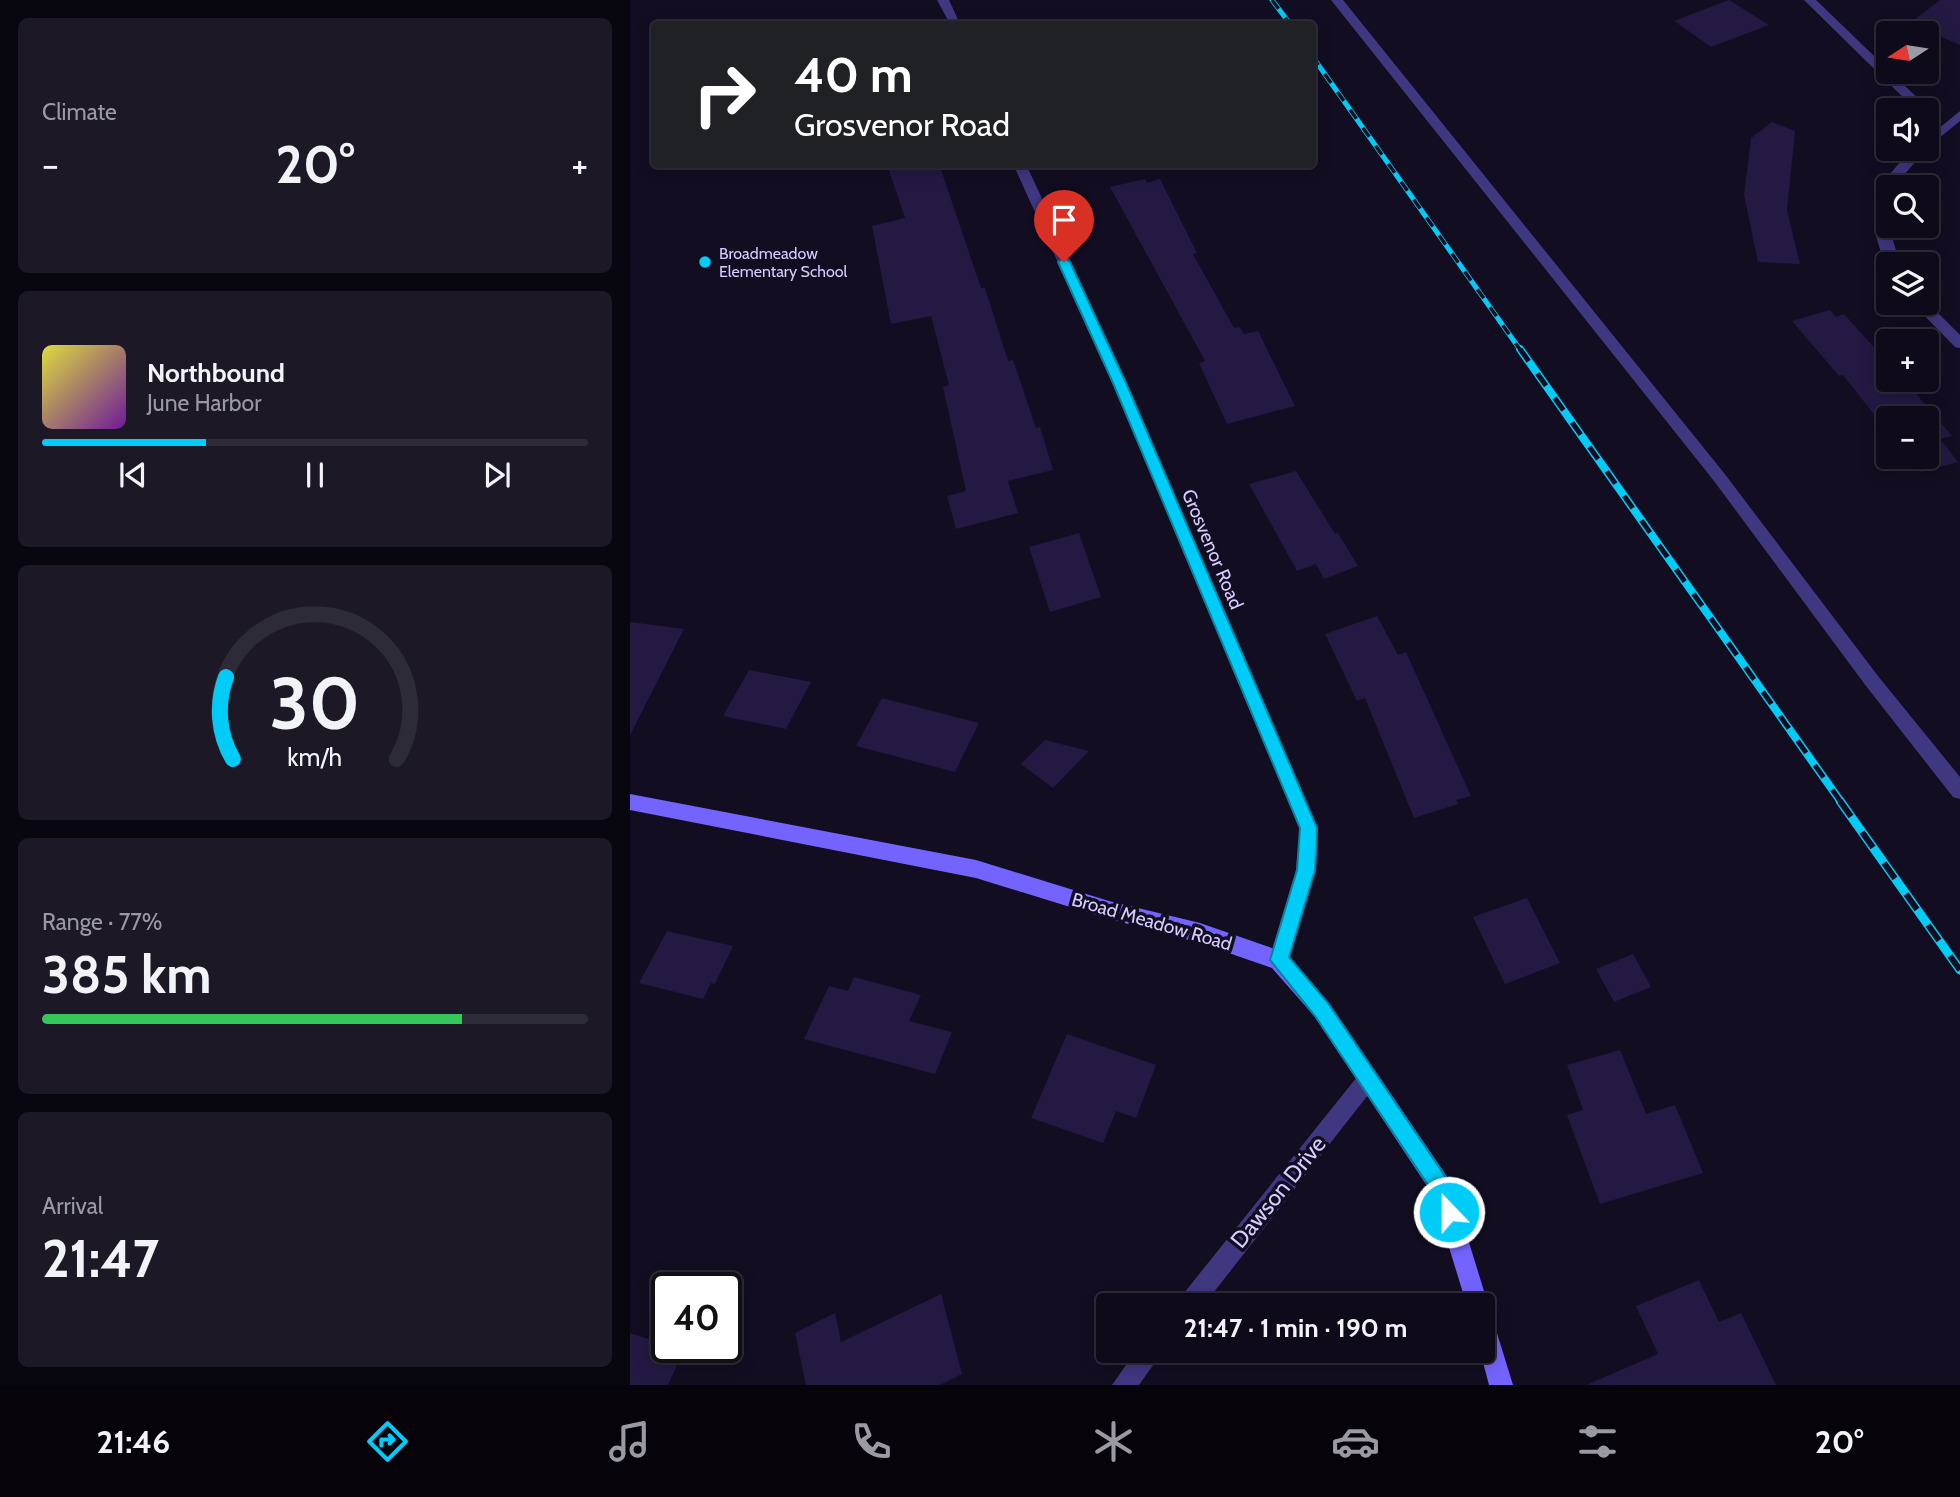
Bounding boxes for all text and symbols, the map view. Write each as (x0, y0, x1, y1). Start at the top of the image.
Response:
north arrow (1876, 21, 1939, 84)
map controls (1876, 21, 1939, 469)
text: 40 m (794, 45, 913, 104)
icon: right (679, 49, 770, 140)
text: Climate (42, 98, 117, 126)
button: sound (1876, 98, 1939, 161)
text: Grosvenor Road (794, 105, 1010, 144)
text: 20° (275, 133, 355, 196)
text: − (42, 141, 59, 188)
text: + (571, 141, 588, 188)
button: search (1876, 175, 1939, 238)
pin (1034, 190, 1094, 262)
icon: arrive (1045, 201, 1083, 239)
place label: Broadmeadow Elementary School (719, 244, 847, 281)
button: layers (1876, 252, 1939, 315)
marker: Broadmeadow Elementary School (697, 254, 713, 270)
button: + (1876, 329, 1939, 392)
text: Northbound (147, 357, 285, 389)
text: June Harbor (147, 389, 261, 417)
button: − (1876, 406, 1939, 469)
icon: previous (114, 456, 152, 494)
icon: pause (296, 456, 334, 494)
icon: next (478, 456, 516, 494)
street label: Grosvenor Road (1177, 486, 1248, 613)
text: 30 (270, 659, 360, 747)
text: km/h (288, 741, 342, 771)
street label: Broad Meadow Road (1069, 888, 1235, 955)
text: Range · 77% (42, 908, 163, 936)
text: 385 km (42, 943, 211, 1006)
street label: Dawson Drive (1224, 1130, 1332, 1254)
position arrow (1412, 1175, 1486, 1249)
text: Arrival (42, 1192, 103, 1220)
text: 21:47 (42, 1227, 159, 1290)
speed limit sign: 40 (651, 1272, 742, 1363)
text: 21:47 · 1 min · 190 m (1184, 1312, 1407, 1344)
icon: directions (363, 1417, 412, 1466)
icon: music (605, 1417, 654, 1466)
icon: phone (847, 1417, 896, 1466)
icon: climate (1089, 1417, 1138, 1466)
icon: car (1331, 1417, 1380, 1466)
icon: filters (1573, 1417, 1622, 1466)
text: 21:46 (96, 1422, 170, 1461)
text: 20° (1815, 1422, 1864, 1461)

